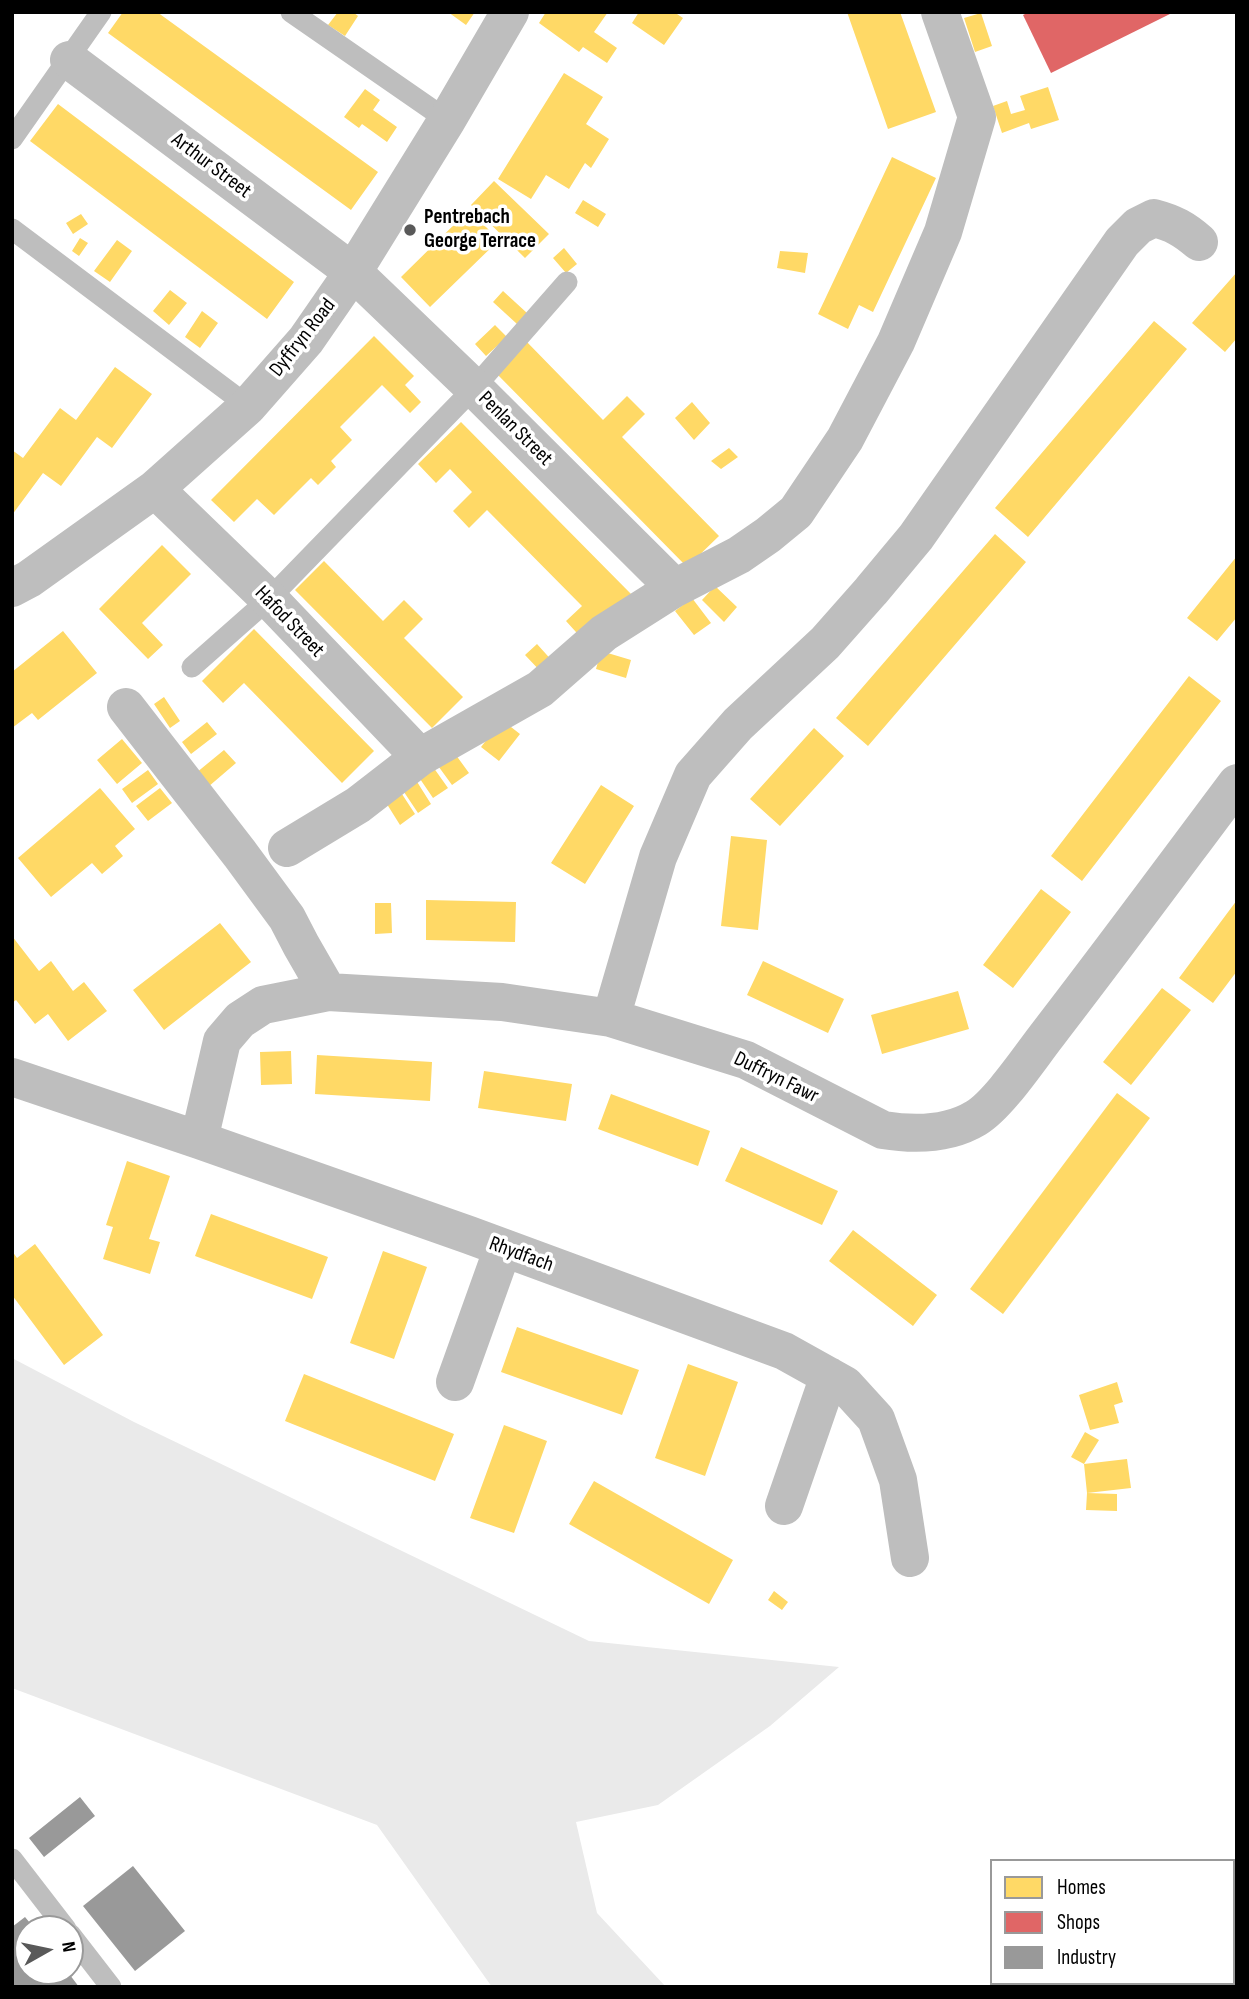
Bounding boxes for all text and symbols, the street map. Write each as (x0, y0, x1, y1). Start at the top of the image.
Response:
street label: Arthur Street (166, 128, 256, 204)
place label: Pentrebach George Terrace (424, 205, 536, 255)
marker: Pentrebach George Terrace (402, 222, 418, 238)
street label: Dyffryn Road (265, 294, 341, 382)
street label: Penlan Street (473, 387, 557, 471)
street label: Hafod Street (249, 581, 329, 663)
street label: Duffryn Fawr (730, 1047, 822, 1109)
street label: Rhydfach (485, 1232, 557, 1278)
legend (990, 1859, 1235, 1985)
text: Homes (1057, 1875, 1106, 1900)
text: Shops (1057, 1910, 1100, 1935)
north arrow (14, 1915, 84, 1985)
text: N (56, 1940, 80, 1954)
text: Industry (1057, 1945, 1116, 1970)

